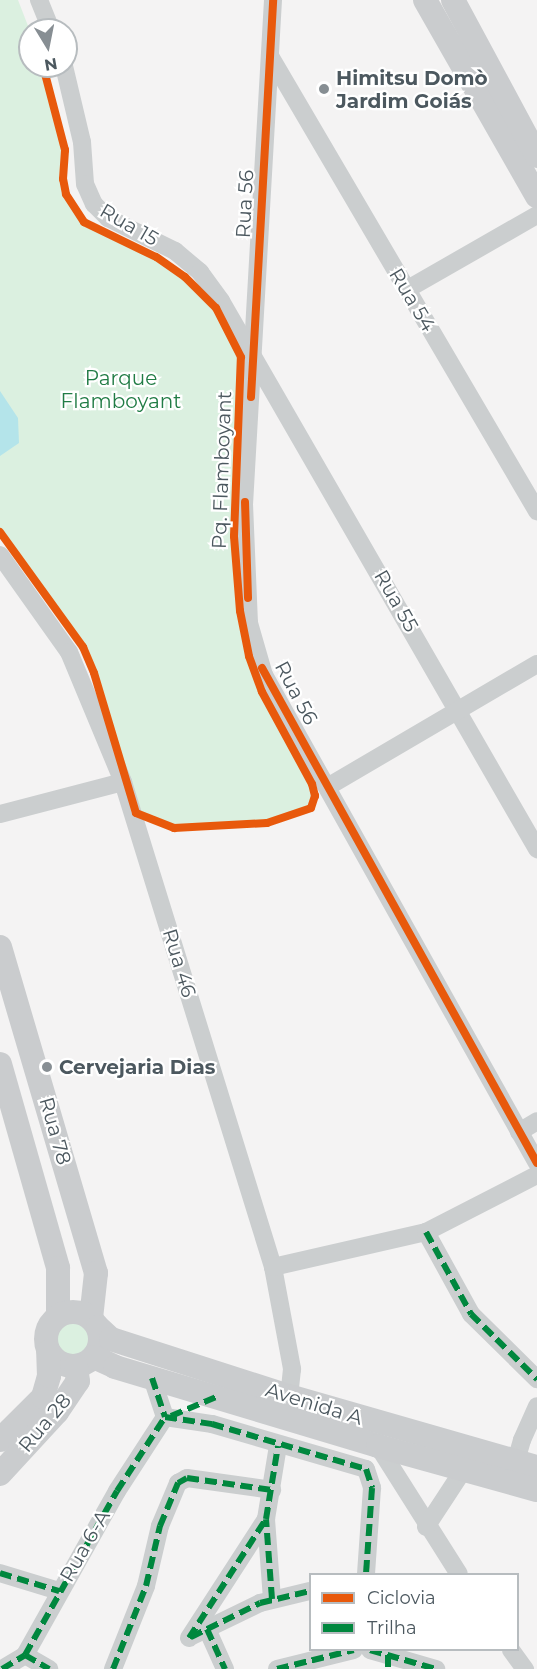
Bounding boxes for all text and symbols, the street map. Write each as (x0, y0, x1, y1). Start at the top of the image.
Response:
north arrow (18, 18, 78, 78)
text: N (43, 54, 59, 75)
place label: Himitsu Domò Jardim Goiás (336, 66, 488, 113)
marker: Himitsu Domò Jardim Goiás (317, 82, 331, 96)
street label: Rua 56 (231, 169, 259, 239)
street label: Rua 15 (96, 199, 162, 251)
street label: Rua 54 (384, 264, 440, 336)
park label: Parque Flamboyant (61, 366, 181, 413)
street label: Pq. Flamboyant (207, 391, 237, 549)
street label: Rua 55 (369, 566, 423, 636)
street label: Rua 56 (269, 657, 323, 729)
street label: Rua 46 (157, 926, 201, 1000)
place label: Cervejaria Dias (59, 1055, 215, 1079)
marker: Cervejaria Dias (40, 1060, 54, 1074)
street label: Rua 78 (34, 1094, 76, 1168)
street label: Avenida A (263, 1378, 365, 1430)
street label: Rua 28 (14, 1389, 76, 1457)
street label: Rua 6-A (55, 1506, 115, 1586)
legend (309, 1573, 519, 1651)
text: Ciclovia (367, 1587, 436, 1609)
text: Trilha (367, 1617, 417, 1639)

